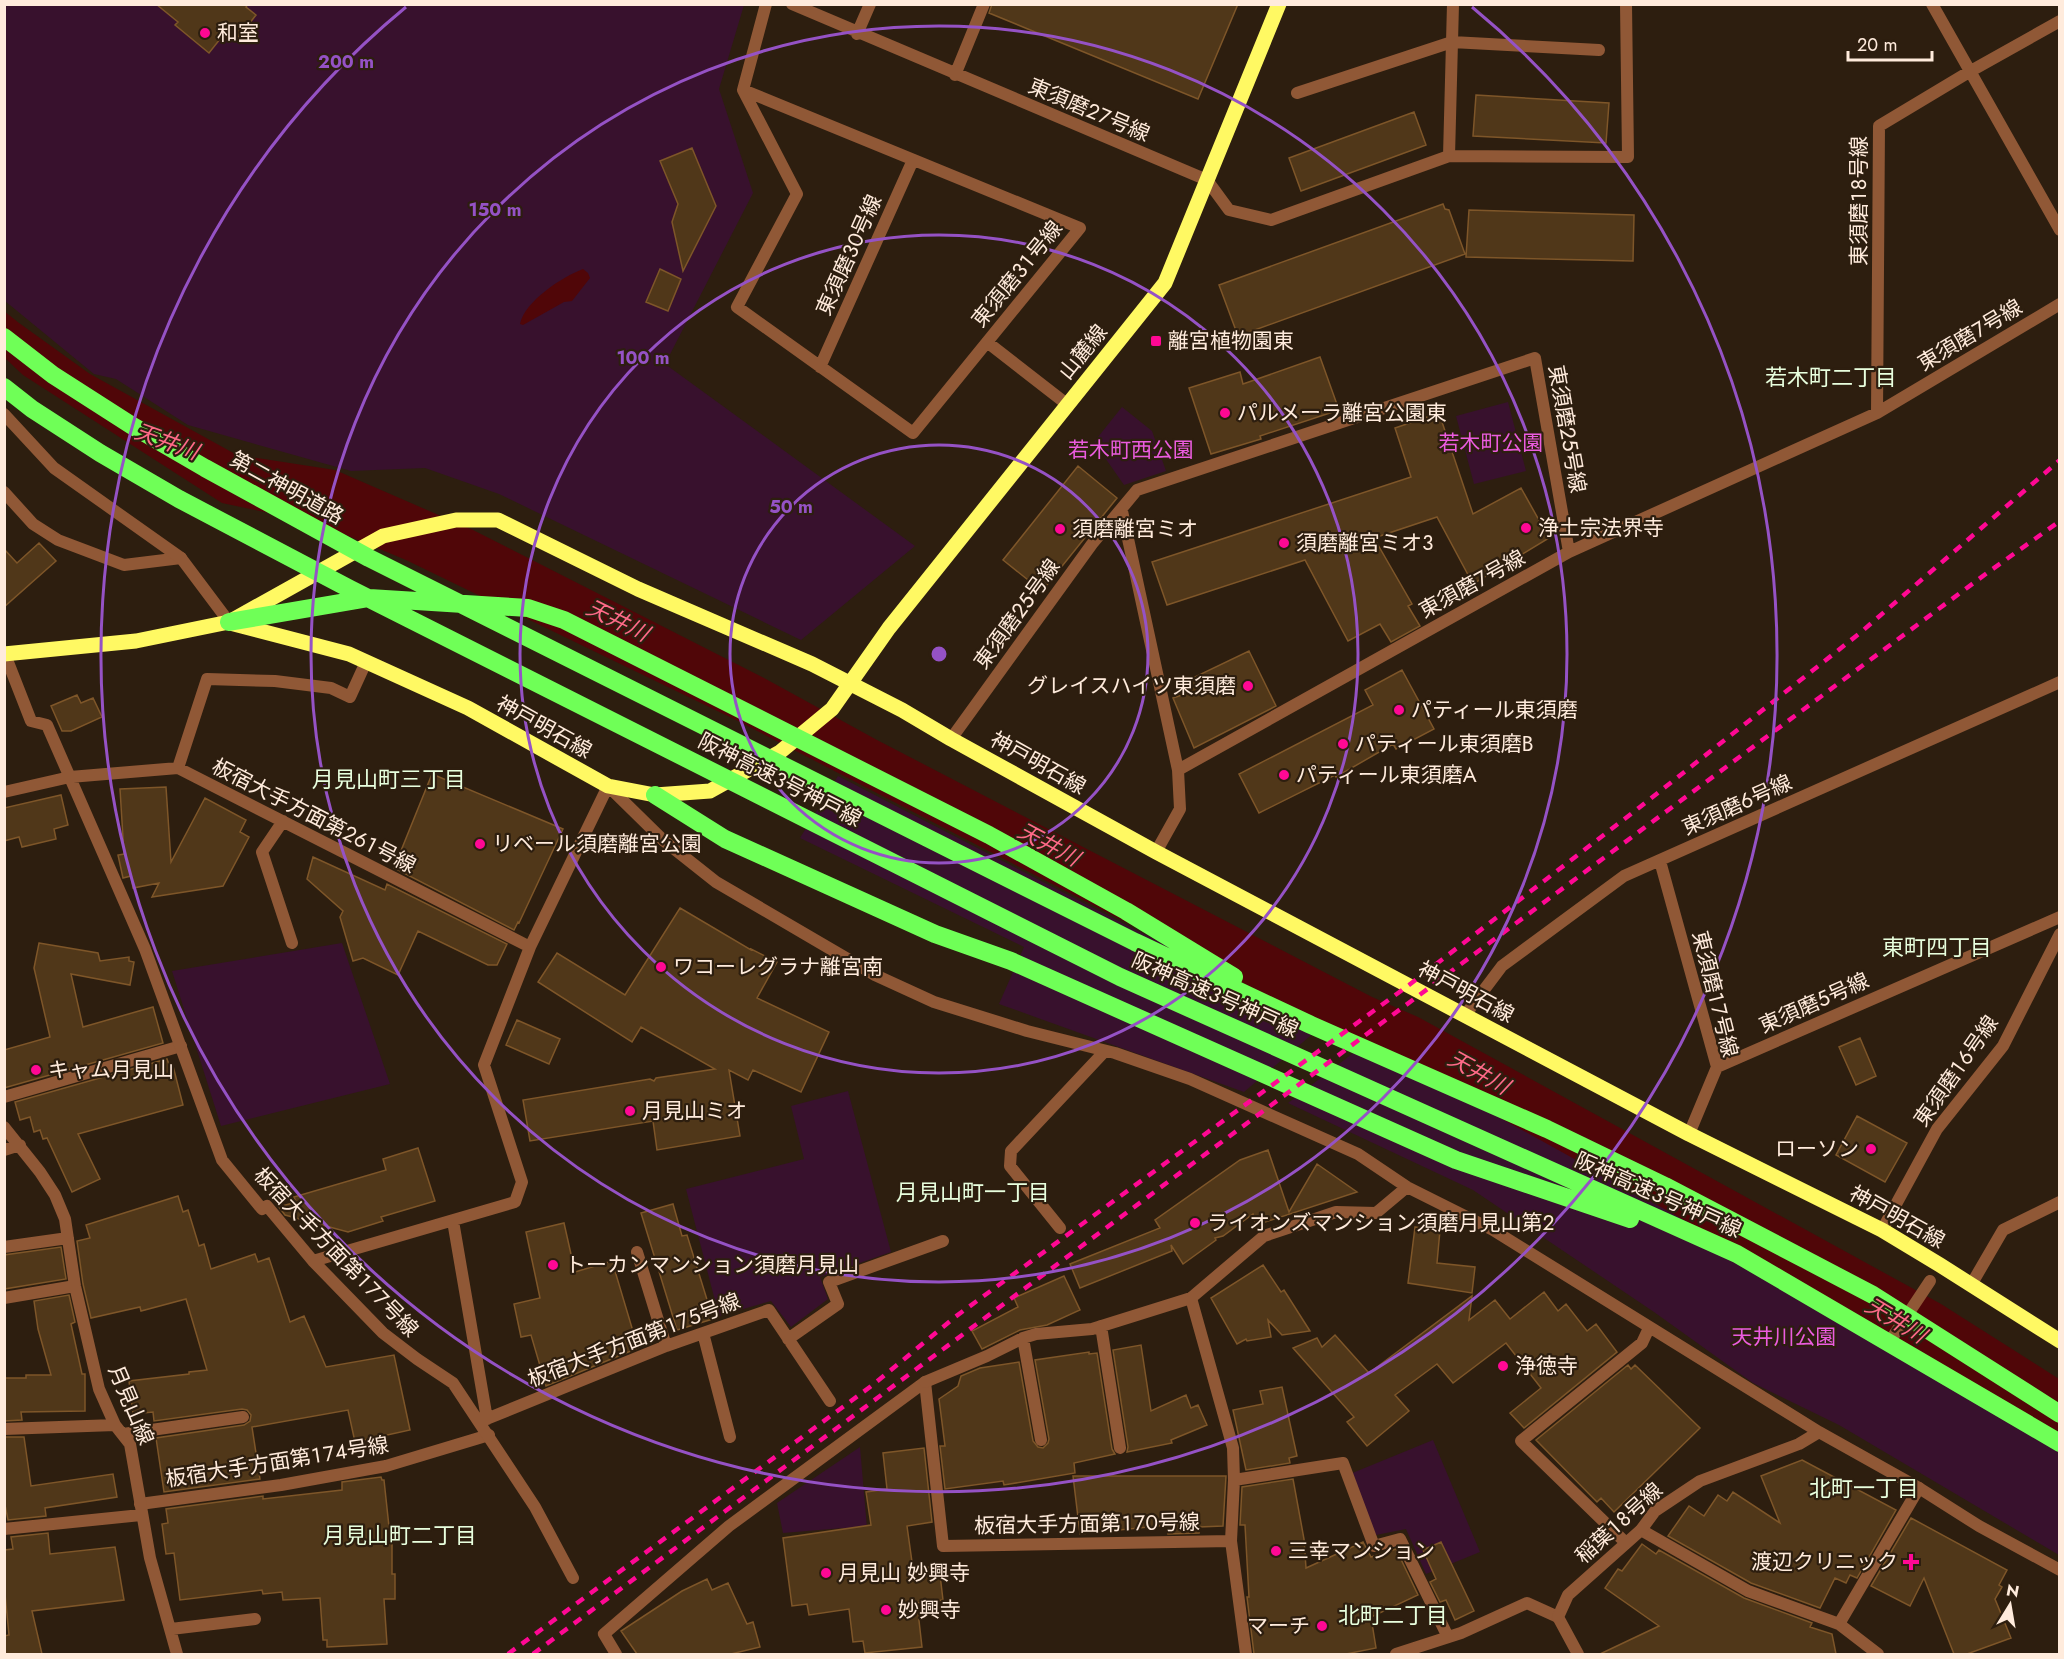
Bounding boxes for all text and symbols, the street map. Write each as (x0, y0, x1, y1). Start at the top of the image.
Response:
place label: 和室 (217, 18, 259, 48)
scale bar (1848, 24, 1932, 62)
marker: 和室 (198, 26, 212, 40)
text: 20 m (1857, 32, 1897, 58)
text: 200 m (318, 49, 374, 75)
street label: 東須磨２７号線 (1024, 71, 1154, 149)
street label: 東須磨１８号線 (1844, 136, 1874, 266)
street label: 東須磨３０号線 (809, 190, 889, 320)
text: 150 m (469, 197, 521, 223)
street label: 東須磨３１号線 (965, 214, 1069, 334)
street label: 東須磨７号線 (1912, 292, 2028, 378)
street label: 山麓線 (1052, 318, 1114, 386)
place label: 離宮植物園東 (1168, 326, 1294, 356)
marker: 離宮植物園東 (1149, 334, 1163, 348)
text: 100 m (616, 345, 670, 371)
district label: 若木町二丁目 (1765, 361, 1897, 393)
street label: 東須磨２５号線 (1541, 363, 1593, 495)
place label: パルメーラ離宮公園東 (1237, 398, 1447, 428)
marker: パルメーラ離宮公園東 (1218, 406, 1232, 420)
water label: 天井川 (131, 415, 205, 468)
park label: 若木町公園 (1439, 428, 1544, 458)
park label: 若木町西公園 (1068, 435, 1194, 465)
street label: 第二神明道路 (225, 444, 349, 532)
text: 50 m (769, 494, 813, 520)
place label: 浄土宗法界寺 (1538, 513, 1664, 543)
place label: 須磨離宮ミオ (1072, 514, 1198, 544)
marker: 浄土宗法界寺 (1519, 521, 1533, 535)
marker: 須磨離宮ミオ (1053, 522, 1067, 536)
place label: 須磨離宮ミオ3 (1296, 528, 1433, 558)
marker: 須磨離宮ミオ3 (1277, 536, 1291, 550)
street label: 東須磨７号線 (1413, 542, 1531, 626)
street label: 東須磨２５号線 (967, 553, 1067, 675)
water label: 天井川 (581, 591, 656, 650)
centre of rings (929, 644, 949, 664)
place label: グレイスハイツ東須磨 (1027, 671, 1236, 701)
marker: グレイスハイツ東須磨 (1241, 679, 1255, 693)
street label: 神戸明石線 (491, 688, 597, 766)
place label: パティール東須磨 (1411, 695, 1578, 725)
marker: パティール東須磨 (1392, 703, 1406, 717)
street label: 神戸明石線 (985, 724, 1091, 802)
street label: 阪神高速3号神戸線 (693, 726, 867, 834)
place label: パティール東須磨B (1355, 729, 1533, 759)
marker: パティール東須磨B (1336, 737, 1350, 751)
street label: 板宿大手方面第２６１号線 (207, 751, 421, 881)
place label: パティール東須磨A (1296, 760, 1477, 790)
district label: 月見山町三丁目 (312, 763, 466, 795)
street label: 東須磨６号線 (1677, 767, 1797, 843)
marker: パティール東須磨A (1277, 768, 1291, 782)
water label: 天井川 (1012, 814, 1087, 875)
place label: リベール須磨離宮公園 (492, 829, 702, 859)
marker: リベール須磨離宮公園 (473, 837, 487, 851)
street label: 東須磨１７号線 (1685, 928, 1745, 1060)
district label: 東町四丁目 (1882, 931, 1992, 963)
street label: 阪神高速3号神戸線 (1127, 945, 1303, 1045)
place label: ワコーレグラナ離宮南 (673, 952, 883, 982)
street label: 神戸明石線 (1413, 954, 1519, 1030)
marker: ワコーレグラナ離宮南 (654, 960, 668, 974)
street label: 東須磨５号線 (1754, 965, 1874, 1041)
street label: 東須磨１６号線 (1907, 1009, 2005, 1133)
water label: 天井川 (1442, 1042, 1517, 1103)
place label: キャム月見山 (48, 1055, 174, 1085)
marker: キャム月見山 (29, 1063, 43, 1077)
place label: 月見山ミオ (642, 1096, 747, 1126)
marker: 月見山ミオ (623, 1104, 637, 1118)
place label: ローソン (1775, 1134, 1859, 1164)
marker: ローソン (1864, 1142, 1878, 1156)
street label: 阪神高速3号神戸線 (1570, 1145, 1746, 1245)
street label: 板宿大手方面第１７７号線 (247, 1160, 425, 1344)
district label: 月見山町一丁目 (896, 1176, 1050, 1208)
street label: 神戸明石線 (1844, 1178, 1950, 1256)
place label: ライオンズマンション須磨月見山第2 (1207, 1208, 1555, 1238)
marker: ライオンズマンション須磨月見山第2 (1188, 1216, 1202, 1230)
place label: トーカンマンション須磨月見山 (565, 1250, 859, 1280)
marker: トーカンマンション須磨月見山 (546, 1258, 560, 1272)
street label: 板宿大手方面第１７５号線 (523, 1286, 745, 1394)
water label: 天井川 (1859, 1289, 1934, 1352)
park label: 天井川公園 (1732, 1322, 1837, 1352)
place label: 浄徳寺 (1515, 1351, 1578, 1381)
marker: 浄徳寺 (1496, 1359, 1510, 1373)
street label: 月見山線 (101, 1360, 161, 1450)
street label: 板宿大手方面第１７４号線 (163, 1430, 391, 1494)
district label: 北町一丁目 (1809, 1472, 1919, 1504)
street label: 稲葉１８号線 (1569, 1476, 1669, 1570)
street label: 板宿大手方面第１７０号線 (974, 1507, 1200, 1541)
district label: 月見山町二丁目 (323, 1519, 477, 1551)
place label: 三幸マンション (1288, 1536, 1435, 1566)
marker: 三幸マンション (1269, 1544, 1283, 1558)
place label: 渡辺クリニック (1751, 1547, 1898, 1577)
marker: 渡辺クリニック (1902, 1553, 1920, 1571)
place label: 月見山 妙興寺 (838, 1558, 970, 1588)
marker: 月見山 妙興寺 (819, 1566, 833, 1580)
north arrow (1980, 1575, 2040, 1635)
text: N (2004, 1578, 2021, 1603)
place label: 妙興寺 (898, 1595, 961, 1625)
district label: 北町二丁目 (1338, 1599, 1448, 1631)
marker: 妙興寺 (879, 1603, 893, 1617)
place label: マーチ (1247, 1611, 1310, 1641)
marker: マーチ (1315, 1619, 1329, 1633)

